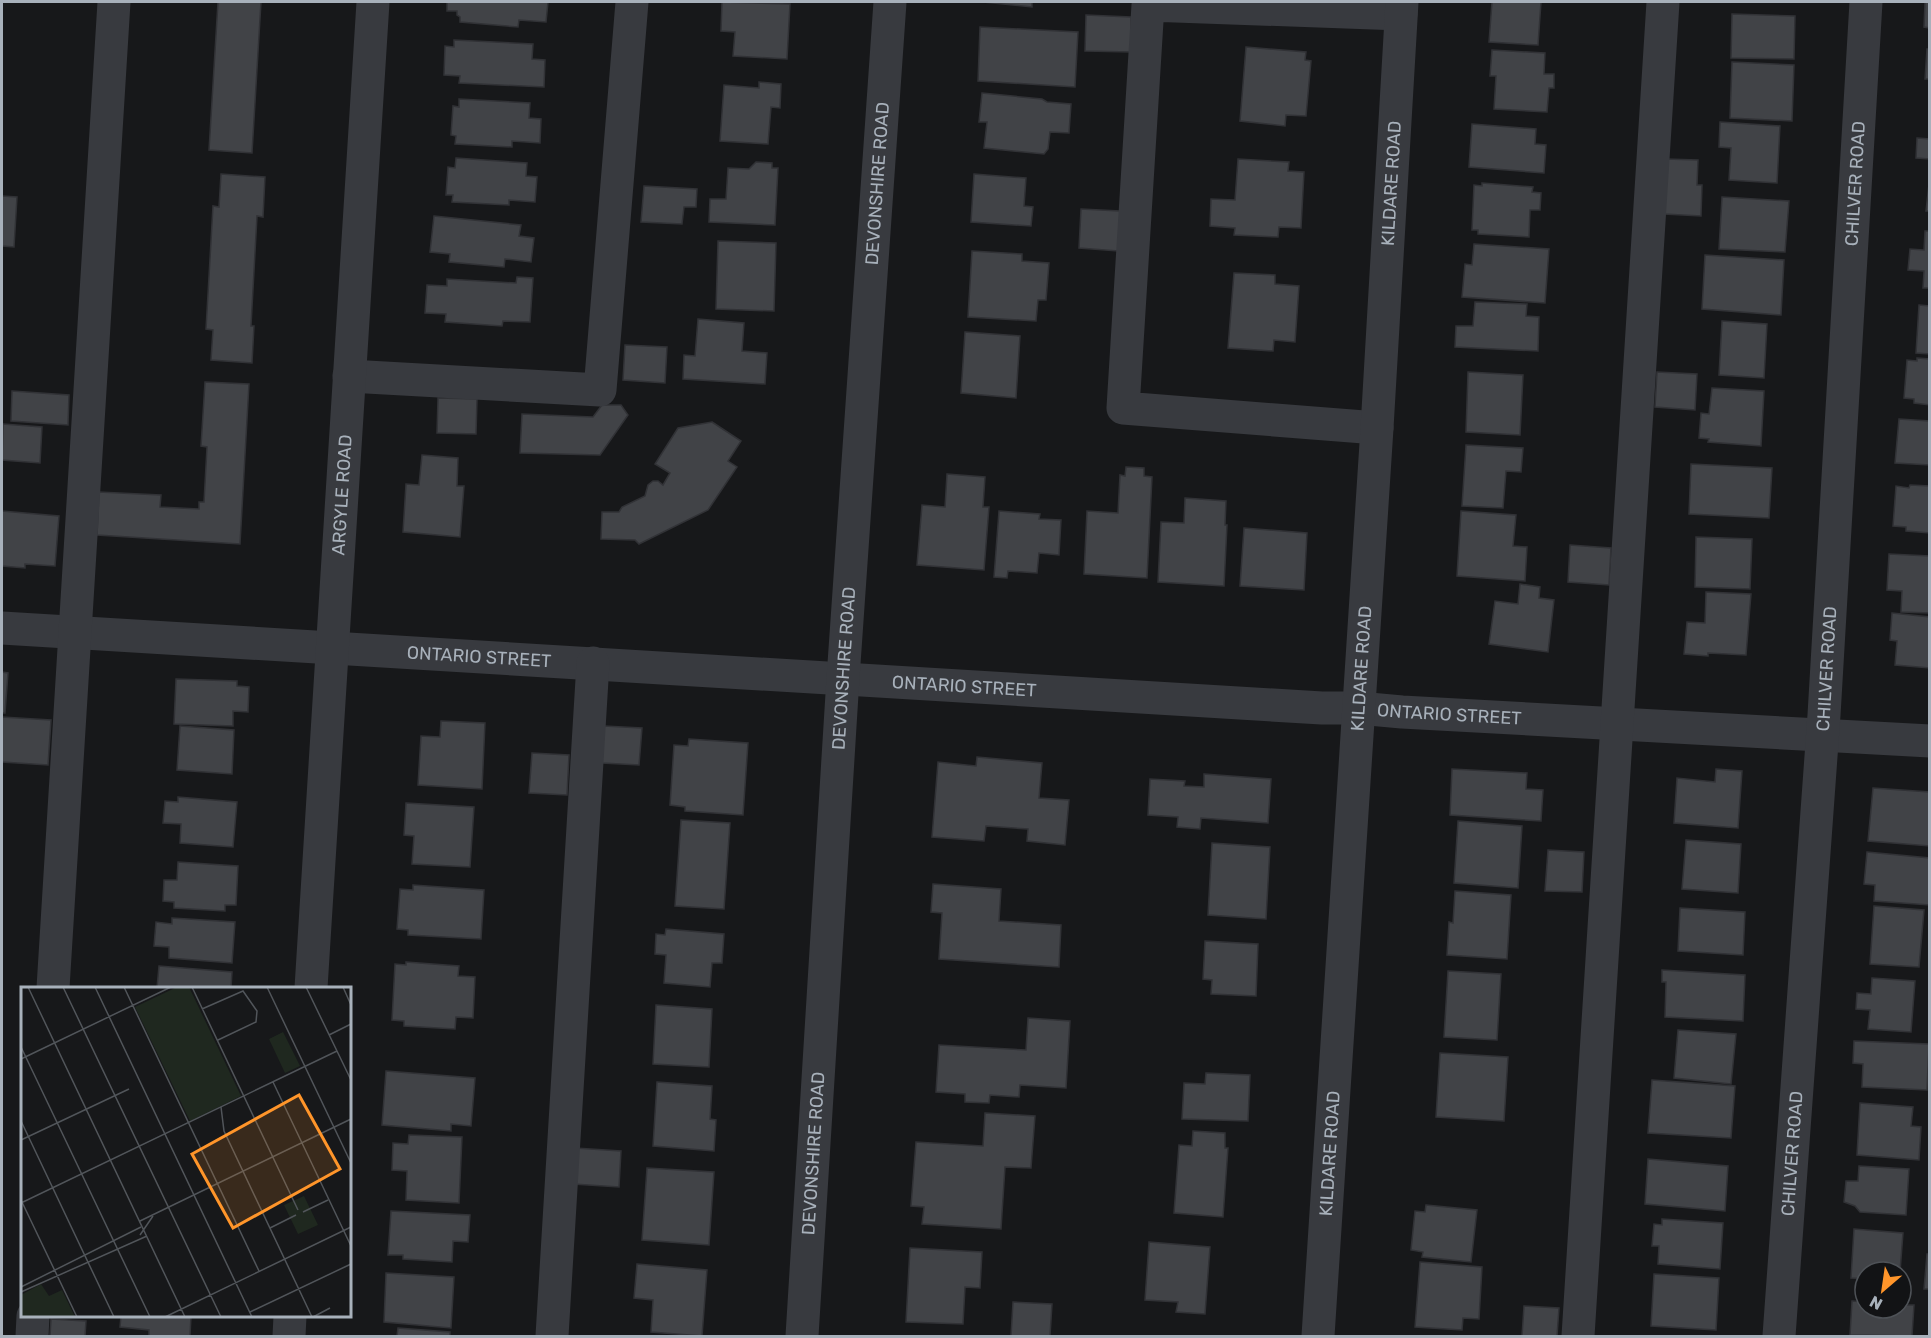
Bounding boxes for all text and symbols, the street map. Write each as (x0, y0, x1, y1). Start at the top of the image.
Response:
street label: DEVONSHIRE ROAD (861, 101, 894, 266)
street label: KILDARE ROAD (1377, 120, 1406, 247)
street label: CHILVER ROAD (1841, 120, 1870, 247)
street label: ARGYLE ROAD (327, 434, 357, 556)
street label: DEVONSHIRE ROAD (828, 586, 860, 751)
street label: KILDARE ROAD (1346, 605, 1376, 732)
street label: CHILVER ROAD (1812, 605, 1841, 732)
street label: ONTARIO STREET (406, 642, 552, 672)
street label: ONTARIO STREET (891, 671, 1037, 702)
street label: ONTARIO STREET (1376, 699, 1522, 730)
inset map (21, 987, 351, 1317)
street label: DEVONSHIRE ROAD (797, 1071, 829, 1236)
street label: KILDARE ROAD (1315, 1090, 1345, 1217)
street label: CHILVER ROAD (1777, 1090, 1808, 1217)
north arrow (1853, 1260, 1913, 1320)
text: N (1866, 1292, 1886, 1314)

